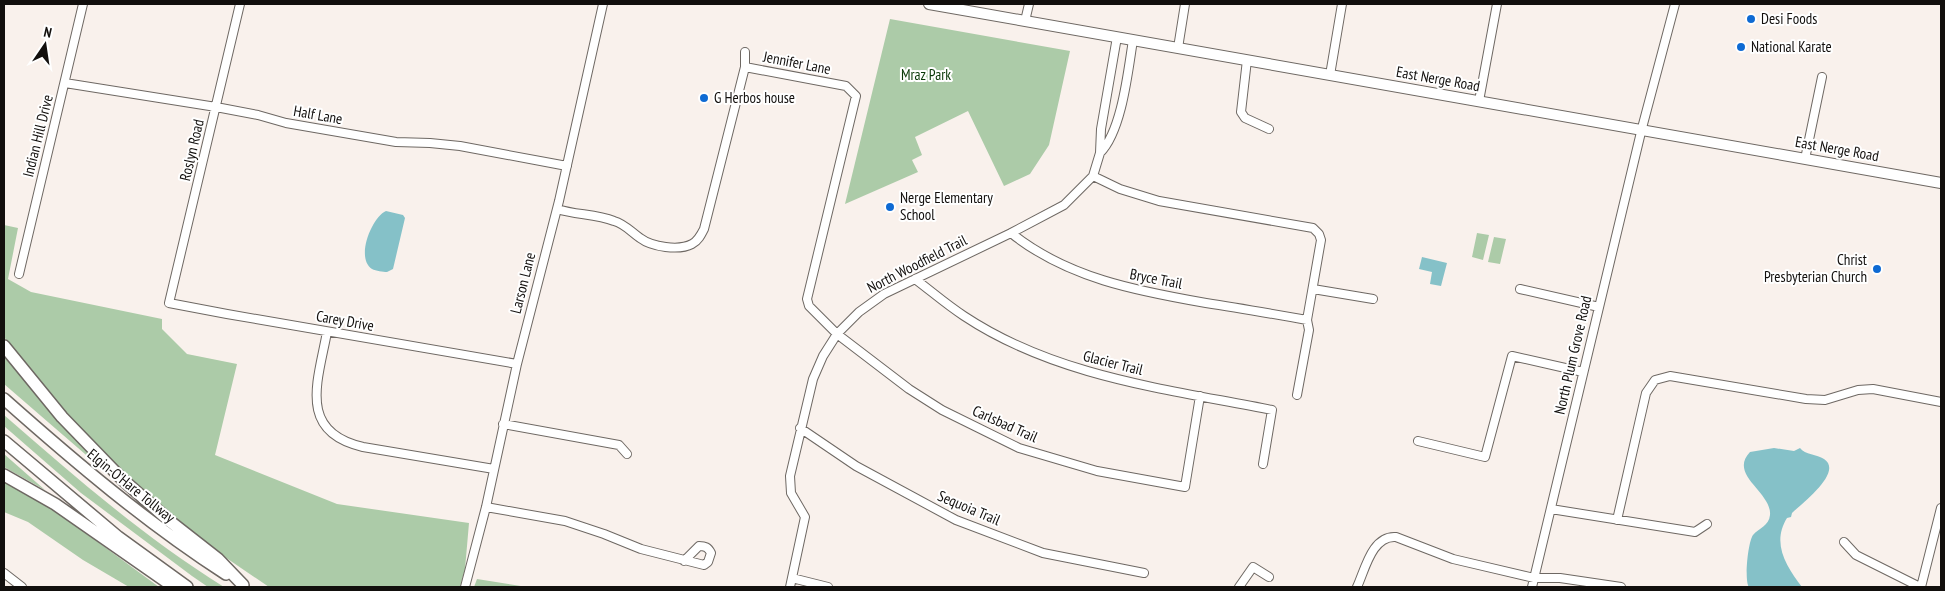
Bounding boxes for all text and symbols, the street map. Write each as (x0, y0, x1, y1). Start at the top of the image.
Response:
place label: Desi Foods (1761, 9, 1817, 28)
marker: Desi Foods (1745, 13, 1757, 25)
north arrow (20, 20, 70, 70)
text: N (42, 23, 54, 42)
place label: National Karate (1751, 37, 1832, 56)
marker: National Karate (1735, 41, 1747, 53)
street label: Jennifer Lane (761, 46, 832, 78)
street label: East Nerge Road (1395, 62, 1481, 95)
park label: Mraz Park (901, 65, 951, 84)
place label: G Herbos house (714, 88, 795, 107)
marker: G Herbos house (698, 92, 710, 104)
street label: Indian Hill Drive (18, 93, 57, 179)
street label: Half Lane (292, 101, 344, 128)
street label: Roslyn Road (175, 117, 208, 183)
street label: East Nerge Road (1794, 132, 1880, 165)
place label: Nerge Elementary School (900, 188, 993, 224)
marker: Nerge Elementary School (884, 201, 896, 213)
street label: North Woodfield Trail (864, 230, 970, 297)
street label: Larson Lane (506, 250, 539, 315)
place label: Christ Presbyterian Church (1764, 250, 1867, 286)
marker: Christ Presbyterian Church (1871, 263, 1883, 275)
street label: Bryce Trail (1128, 264, 1184, 293)
street label: North Plum Grove Road (1550, 294, 1595, 416)
street label: Carey Drive (315, 306, 375, 335)
street label: Glacier Trail (1081, 346, 1145, 379)
street label: Carlsbad Trail (970, 401, 1041, 447)
street label: Elgin-O'Hare Tollway (84, 444, 179, 527)
street label: Sequoia Trail (935, 486, 1004, 529)

